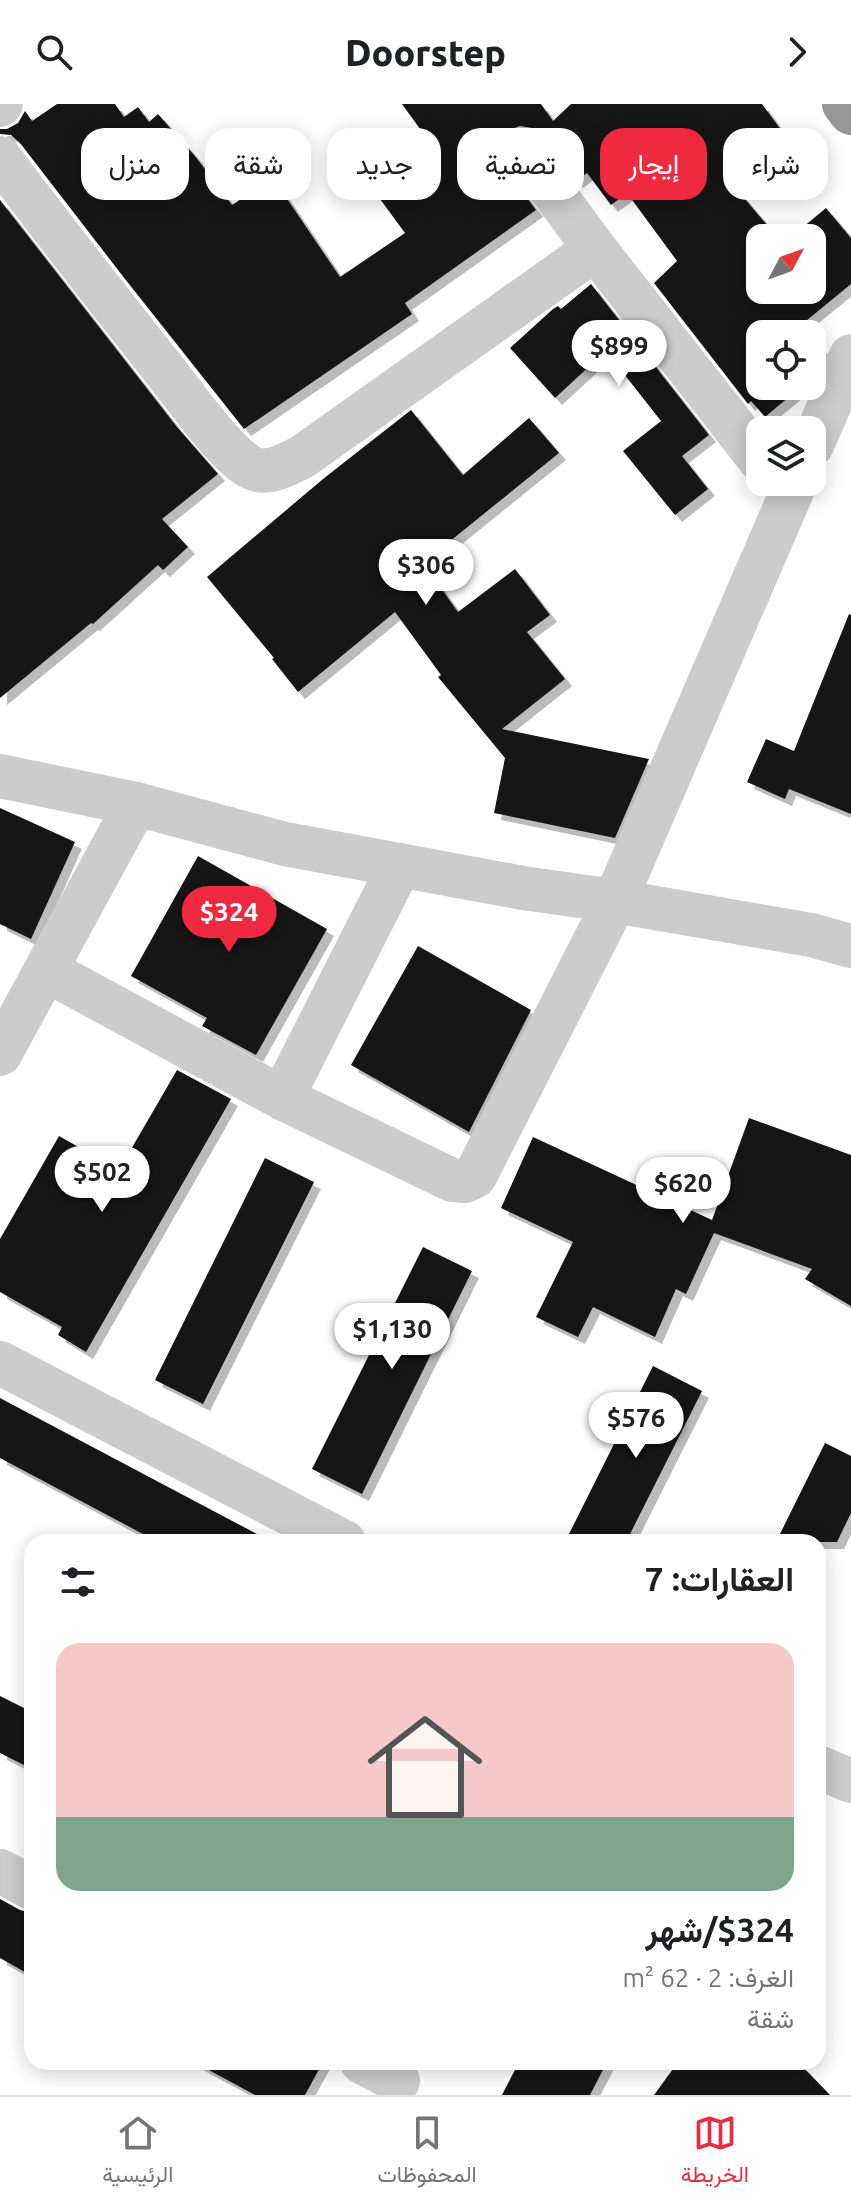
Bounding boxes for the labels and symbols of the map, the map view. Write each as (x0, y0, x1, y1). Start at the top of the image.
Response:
north arrow (746, 224, 826, 304)
pin: $899 (572, 320, 666, 388)
pin: $306 (379, 539, 473, 607)
pin: $324 (182, 886, 276, 954)
pin: $502 (55, 1146, 149, 1214)
pin: $620 (636, 1157, 730, 1225)
pin: $1,130 (327, 1303, 457, 1371)
pin: $576 (589, 1392, 683, 1460)

